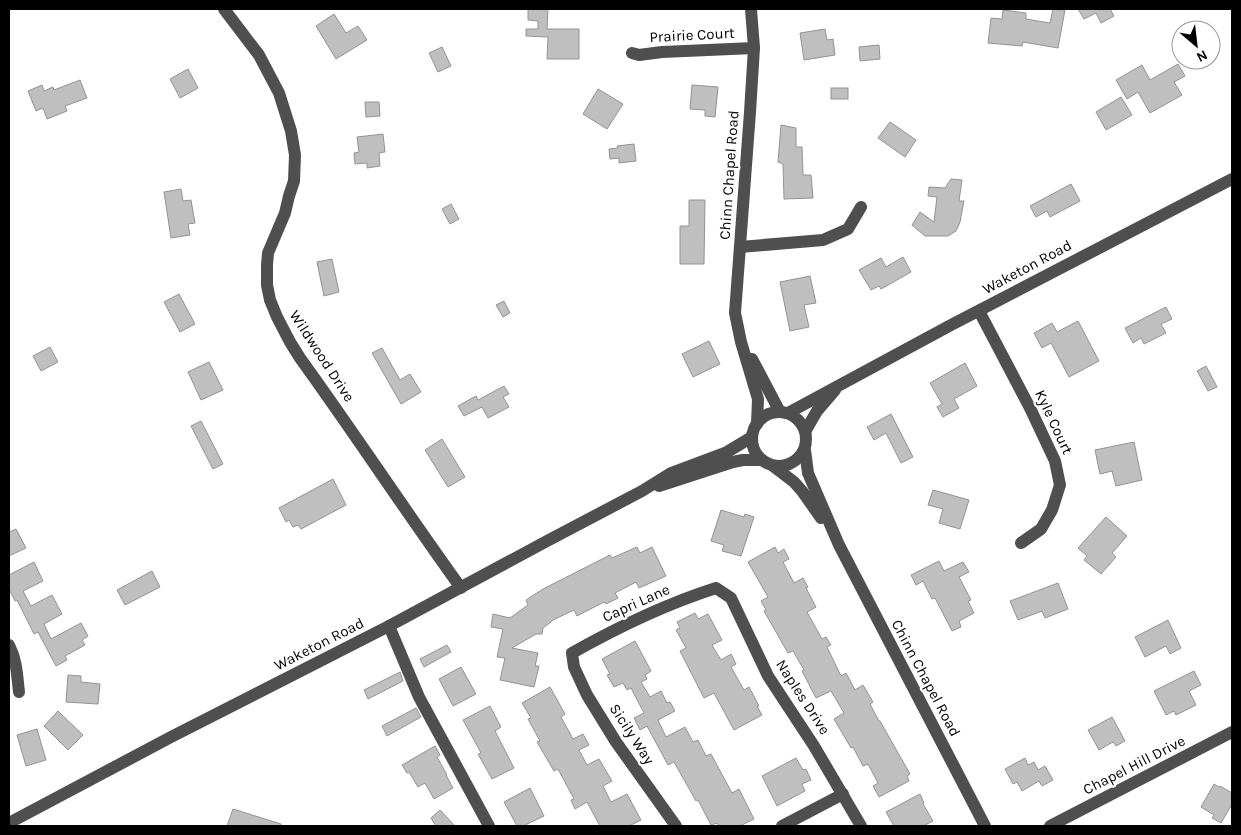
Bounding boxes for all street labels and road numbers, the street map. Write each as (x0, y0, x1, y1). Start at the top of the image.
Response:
street label: Prairie Court (649, 24, 735, 46)
street label: Chinn Chapel Road (715, 110, 743, 240)
street label: Waketon Road (979, 236, 1075, 298)
street label: Wildwood Drive (286, 307, 358, 405)
street label: Kyle Court (1031, 387, 1077, 457)
street label: Capri Lane (600, 580, 672, 626)
street label: Waketon Road (271, 614, 367, 674)
street label: Chinn Chapel Road (888, 617, 964, 739)
street label: Naples Drive (772, 656, 834, 738)
street label: Sicily Way (606, 700, 658, 768)
street label: Chapel Hill Drive (1080, 732, 1188, 798)

